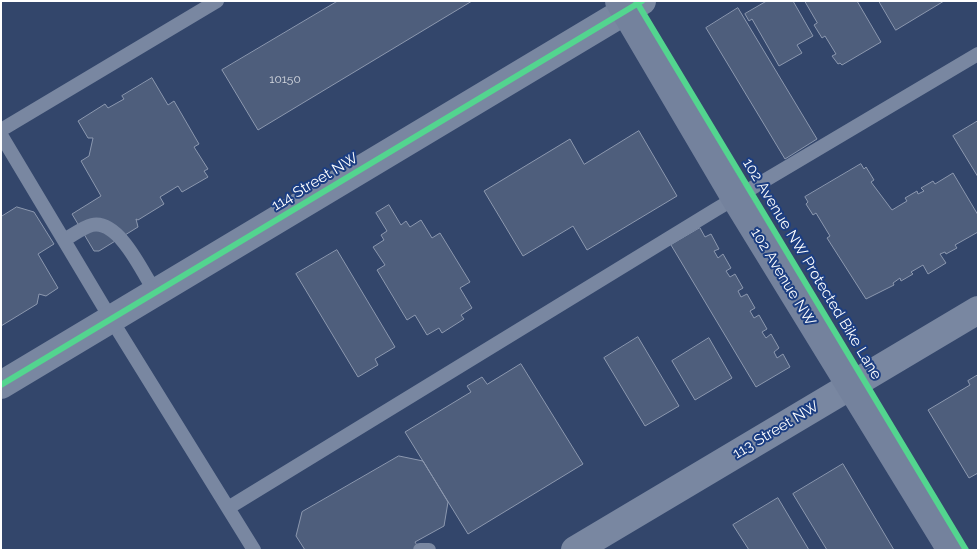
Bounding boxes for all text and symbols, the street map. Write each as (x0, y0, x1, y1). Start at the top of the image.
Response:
house number: 10150 (269, 72, 301, 86)
street label: 114 Street NW (269, 149, 361, 215)
street label: 102 Avenue NW Protected Bike Lane (739, 155, 885, 383)
street label: 102 Avenue NW (747, 225, 819, 329)
street label: 113 Street NW (730, 397, 822, 463)

